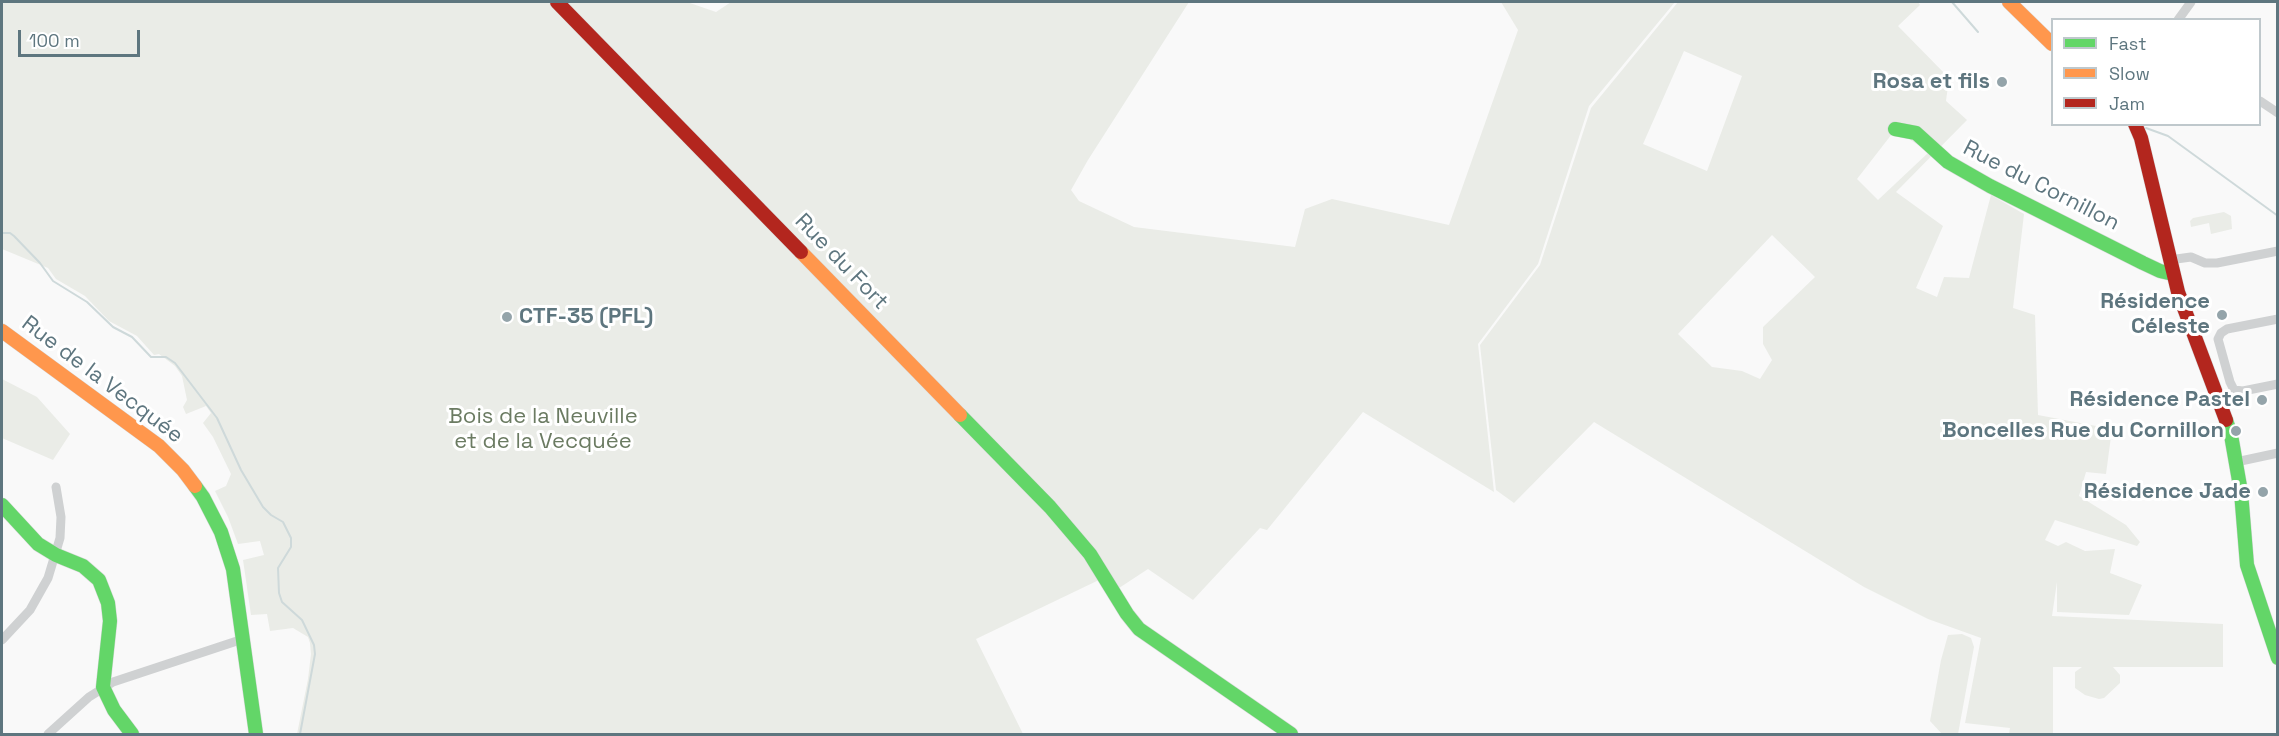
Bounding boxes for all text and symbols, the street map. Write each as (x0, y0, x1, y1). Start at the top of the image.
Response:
scale bar (21, 18, 142, 56)
legend (2051, 18, 2261, 126)
text: 100 m (29, 29, 80, 52)
text: Fast (2109, 32, 2146, 55)
text: Slow (2109, 62, 2150, 85)
place label: Rosa et fils (1873, 69, 1990, 95)
marker: Rosa et fils (1995, 75, 2009, 89)
text: Jam (2109, 92, 2145, 115)
street label: Rue du Cornillon (1958, 135, 2124, 237)
street label: Rue du Fort (789, 209, 893, 315)
place label: Résidence Céleste (2100, 289, 2210, 340)
place label: CTF-35 (PFL) (519, 304, 653, 330)
marker: Résidence Céleste (2215, 308, 2229, 322)
marker: CTF-35 (PFL) (500, 310, 514, 324)
street label: Rue de la Vecquée (16, 311, 188, 449)
place label: Résidence Pastel (2069, 387, 2250, 413)
marker: Résidence Pastel (2255, 393, 2269, 407)
park label: Bois de la Neuville et de la Vecquée (448, 404, 638, 456)
place label: Boncelles Rue du Cornillon (1942, 418, 2224, 444)
marker: Boncelles Rue du Cornillon (2229, 424, 2243, 438)
place label: Résidence Jade (2084, 479, 2251, 505)
marker: Résidence Jade (2256, 485, 2270, 499)

